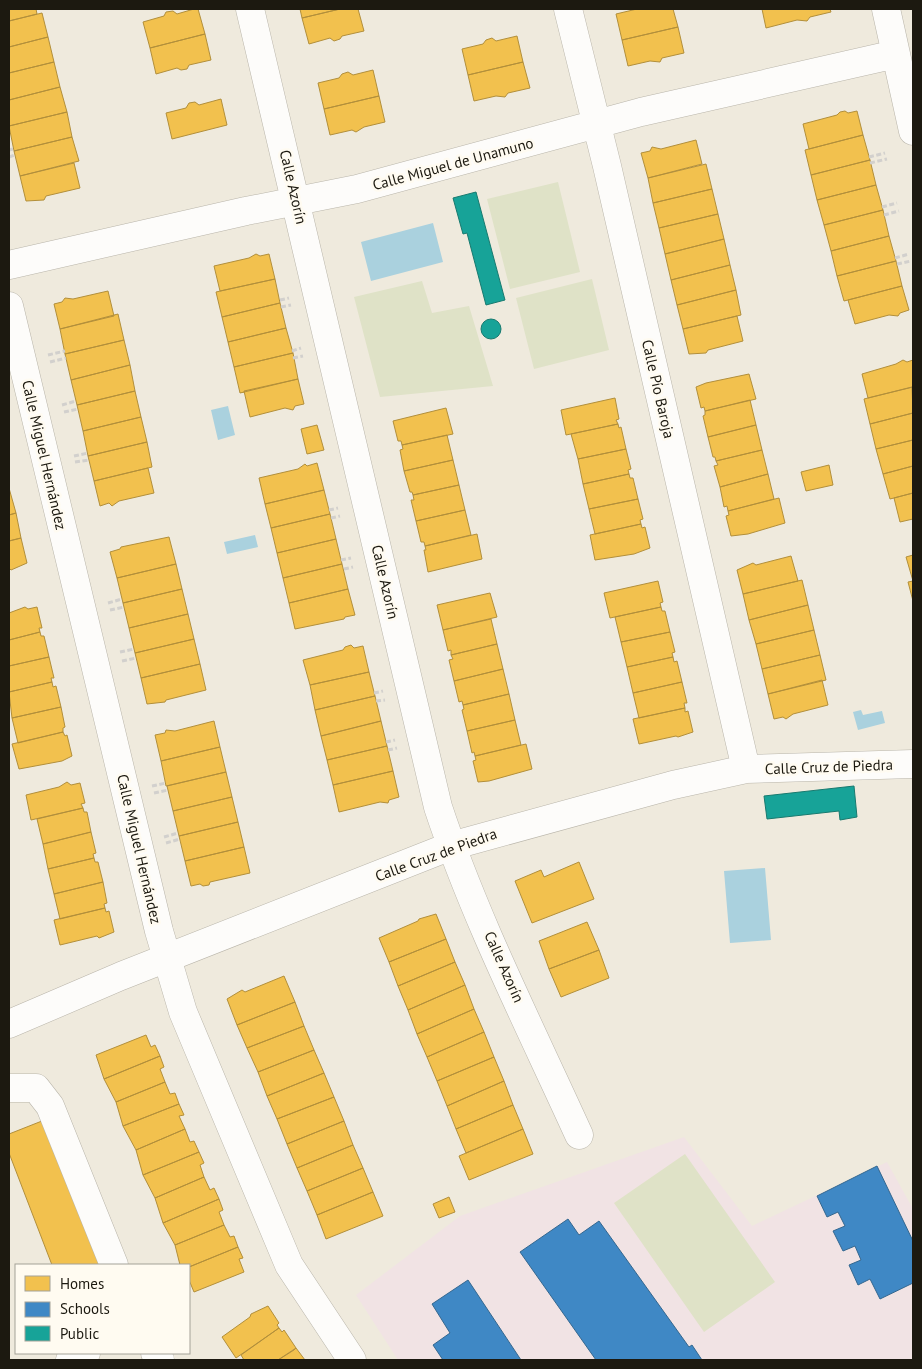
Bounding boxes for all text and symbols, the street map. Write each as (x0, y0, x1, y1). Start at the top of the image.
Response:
street label: Calle Miguel de Unamuno (370, 133, 535, 194)
street label: Calle Azorín (276, 148, 311, 226)
street label: Calle Pío Baroja (638, 338, 679, 440)
street label: Calle Miguel Hernández (18, 378, 71, 532)
street label: Calle Azorín (368, 543, 403, 621)
street label: Calle Cruz de Piedra (765, 755, 893, 778)
street label: Calle Miguel Hernández (113, 772, 166, 926)
street label: Calle Cruz de Piedra (372, 824, 499, 885)
street label: Calle Azorín (480, 928, 529, 1005)
legend (15, 1264, 190, 1354)
text: Homes (60, 1274, 104, 1293)
text: Schools (60, 1299, 110, 1318)
text: Public (60, 1324, 99, 1343)

